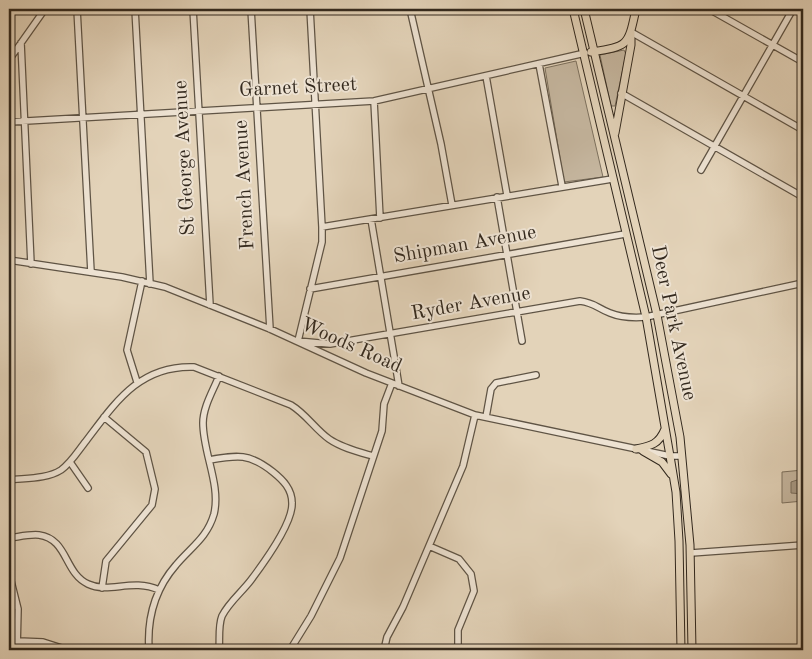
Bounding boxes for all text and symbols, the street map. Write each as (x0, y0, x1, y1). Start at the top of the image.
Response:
street label: Garnet Street (239, 75, 357, 101)
street label: St George Avenue (171, 80, 199, 236)
street label: French Avenue (232, 119, 258, 251)
street label: Shipman Avenue (392, 223, 538, 267)
street label: Deer Park Avenue (647, 244, 699, 402)
street label: Ryder Avenue (410, 284, 532, 324)
street label: Woods Road (297, 315, 405, 377)

